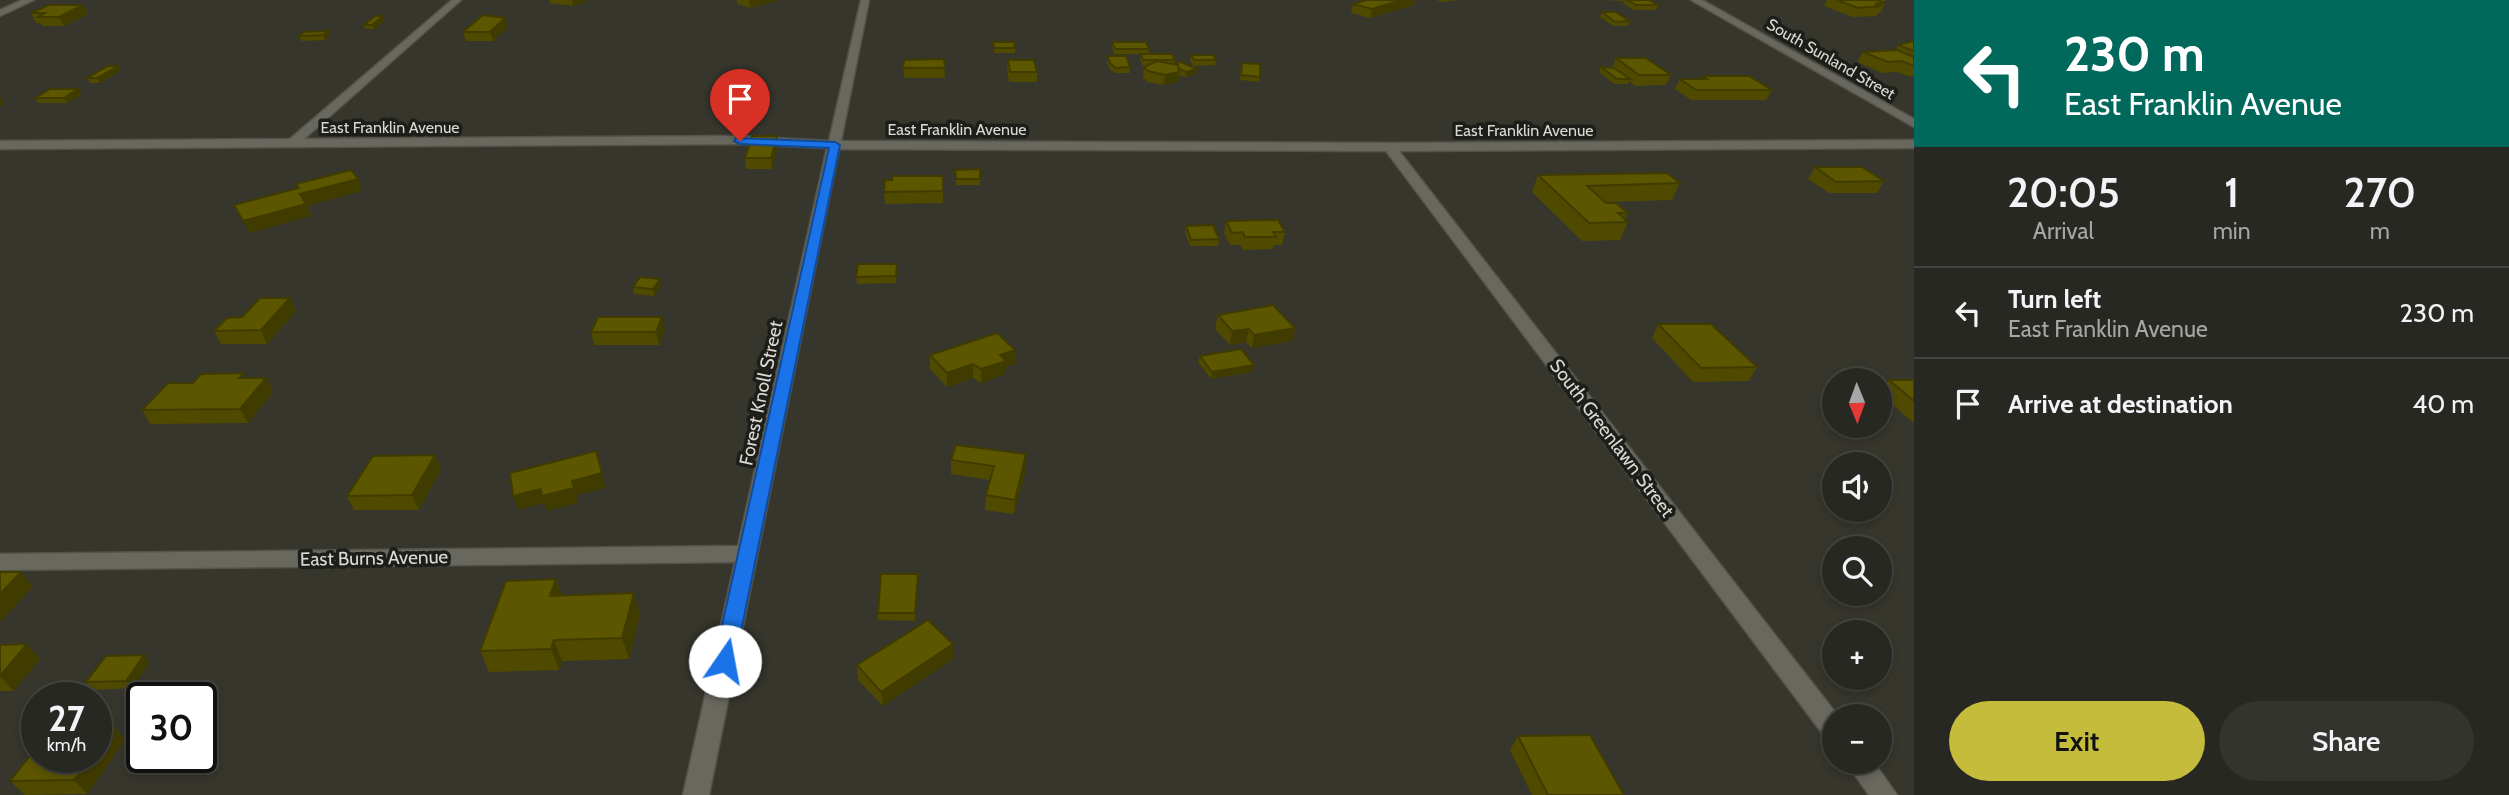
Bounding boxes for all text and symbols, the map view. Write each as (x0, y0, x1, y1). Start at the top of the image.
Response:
street label: South Sunland Street (1764, 15, 1899, 104)
text: 230 m (2064, 24, 2205, 83)
icon: left (1949, 28, 2040, 119)
pin (710, 69, 770, 141)
icon: arrive (721, 80, 759, 118)
text: East Franklin Avenue (2064, 84, 2342, 123)
street label: East Franklin Avenue (321, 118, 460, 137)
street label: East Franklin Avenue (888, 120, 1027, 139)
street label: East Franklin Avenue (1455, 121, 1594, 140)
text: 20:05 (2007, 166, 2120, 218)
text: 1 (2224, 166, 2239, 218)
text: 270 (2344, 166, 2416, 218)
text: Arrival (2033, 217, 2094, 245)
text: min (2213, 217, 2251, 245)
text: m (2370, 217, 2390, 245)
text: Turn left (2008, 283, 2101, 315)
icon: left (1949, 294, 1987, 332)
text: 230 m (2400, 297, 2474, 329)
text: East Franklin Avenue (2008, 315, 2208, 343)
street label: Forest Knoll Street (734, 318, 788, 468)
street label: South Greenlawn Street (1545, 354, 1679, 522)
north arrow (1822, 368, 1892, 438)
map controls (1822, 368, 1892, 774)
icon: arrive (1949, 385, 1987, 423)
text: Arrive at destination (2008, 388, 2233, 420)
text: 40 m (2412, 388, 2474, 420)
button: sound (1822, 452, 1892, 522)
button: search (1822, 536, 1892, 606)
street label: East Burns Avenue (300, 545, 449, 571)
button: + (1822, 620, 1892, 690)
position arrow (688, 624, 762, 698)
speed limit sign: 30 (126, 682, 217, 773)
text: 27 (48, 697, 85, 740)
button: Exit (1949, 701, 2205, 781)
button: Share (2219, 701, 2474, 781)
button: − (1822, 704, 1892, 774)
text: km/h (47, 734, 86, 756)

